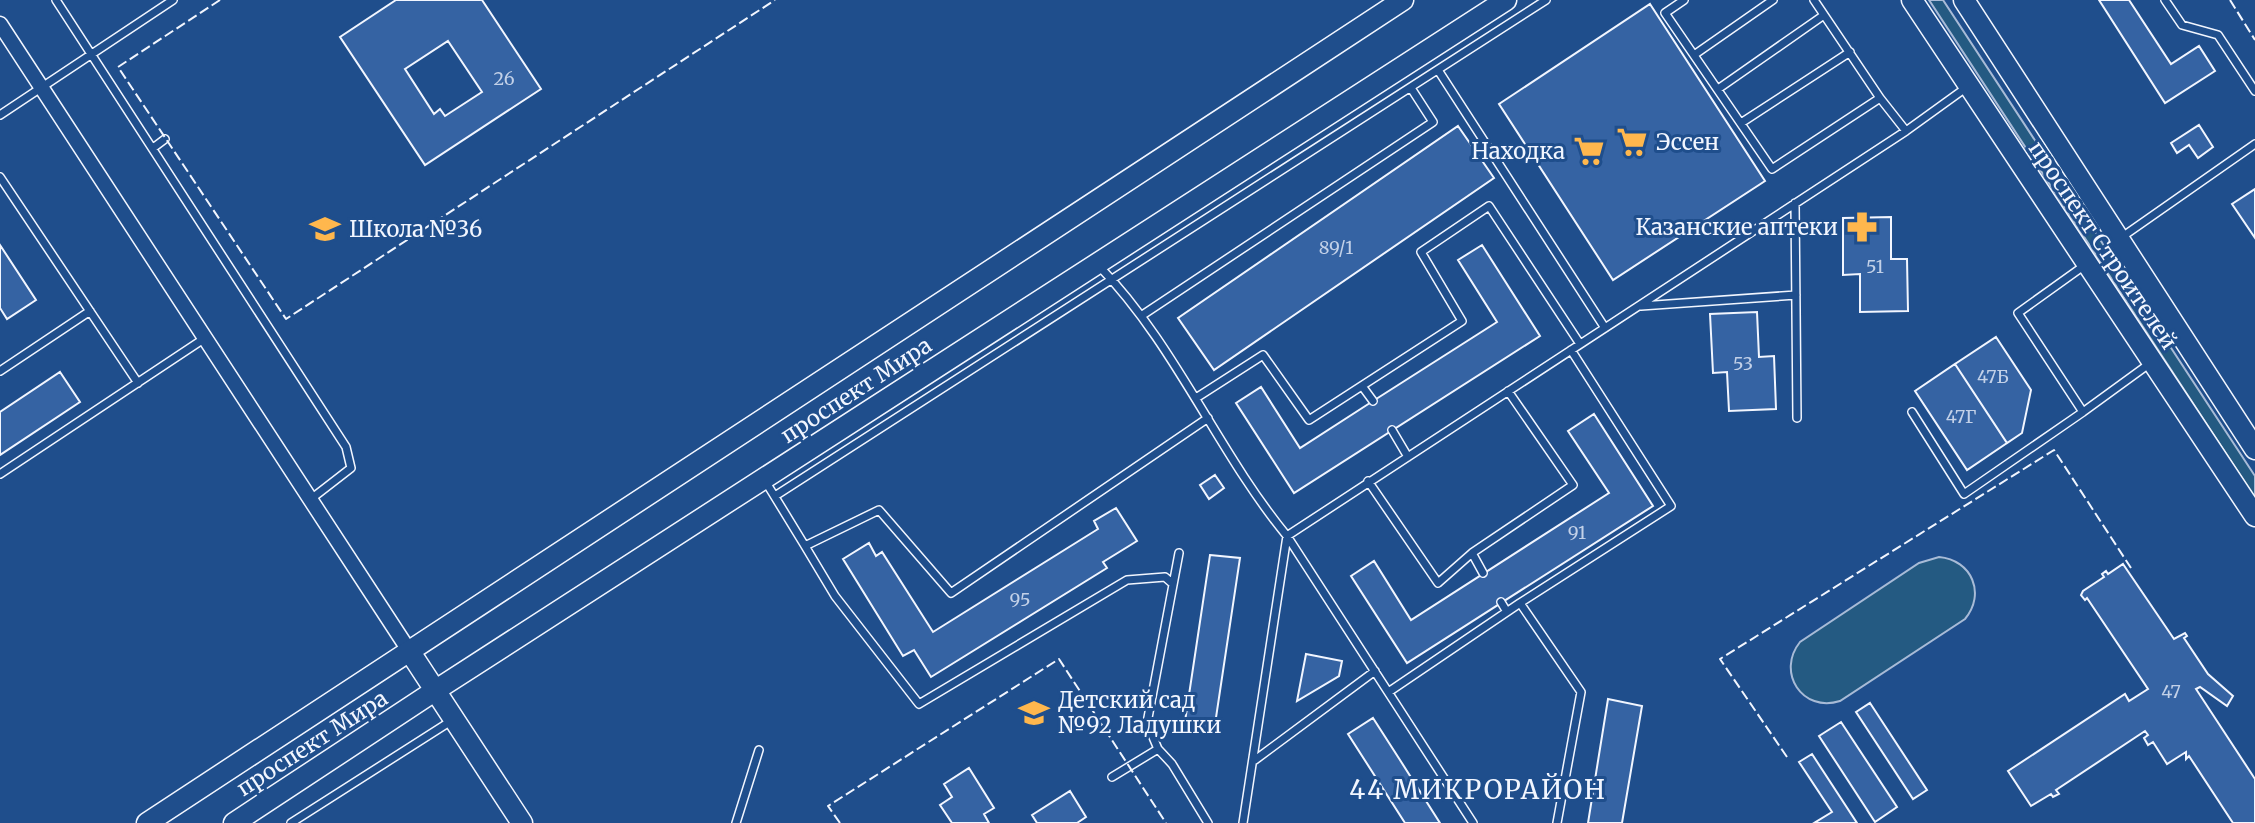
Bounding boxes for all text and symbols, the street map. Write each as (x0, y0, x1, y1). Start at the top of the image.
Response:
house number: 26 (493, 67, 515, 90)
supermarket icon: Эссен (1615, 125, 1649, 159)
place label: Эссен (1656, 128, 1719, 156)
supermarket icon: Находка (1572, 134, 1606, 168)
street label: проспект Строителей (2023, 136, 2183, 354)
place label: Находка (1471, 137, 1565, 165)
pharmacy icon: Казанские аптеки (1845, 210, 1879, 244)
school or university icon: Школа №36 (308, 212, 342, 246)
place label: Казанские аптеки (1636, 213, 1838, 241)
place label: Школа №36 (349, 215, 482, 243)
house number: 89/1 (1319, 236, 1353, 259)
house number: 51 (1866, 255, 1884, 278)
street label: проспект Мира (775, 331, 937, 449)
house number: 53 (1733, 352, 1753, 375)
house number: 47Б (1977, 365, 2009, 388)
house number: 47Г (1946, 405, 1976, 428)
house number: 91 (1568, 521, 1586, 544)
house number: 95 (1010, 588, 1031, 611)
house number: 47 (2161, 680, 2181, 703)
street label: проспект Мира (231, 684, 393, 802)
place label: Детский сад №92 Ладушки (1058, 686, 1221, 739)
school or university icon: Детский сад №92 Ладушки (1017, 696, 1051, 730)
district label: 44 МИКРОРАЙОН (1349, 773, 1607, 806)

